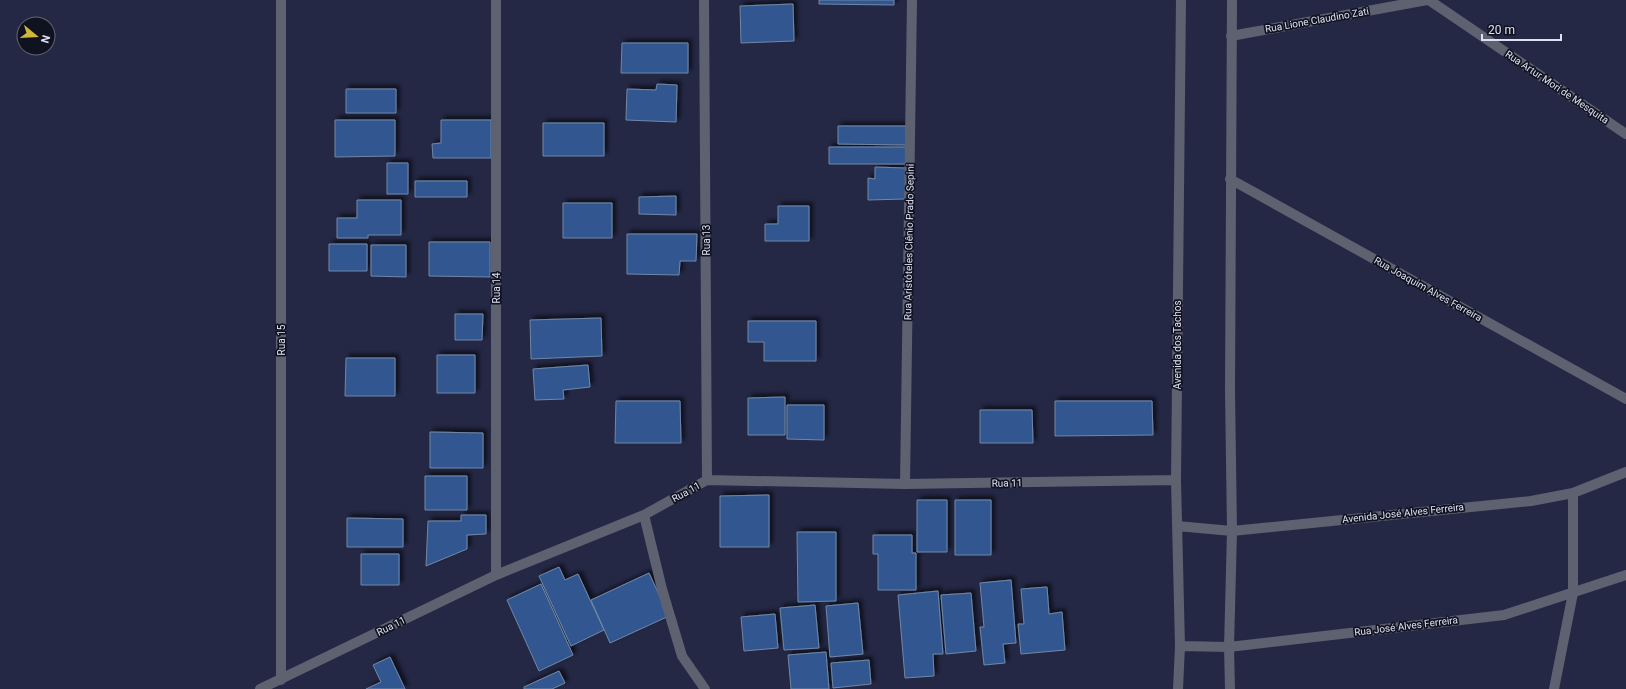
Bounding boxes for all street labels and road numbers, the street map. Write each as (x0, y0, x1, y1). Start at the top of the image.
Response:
street label: Rua Lione Claudino Zati (1264, 5, 1370, 35)
street label: Rua Artur Mori de Mesquita (1503, 48, 1611, 126)
street label: Rua Aristóteles Clênio Prado Sepini (902, 164, 916, 320)
street label: Rua 13 (701, 225, 712, 255)
street label: Rua Joaquim Alves Ferreira (1372, 255, 1484, 323)
street label: Rua 14 (491, 272, 502, 303)
street label: Avenida dos Tachos (1172, 300, 1183, 390)
street label: Rua 15 (276, 324, 287, 355)
street label: Rua 11 (991, 477, 1023, 489)
street label: Rua 11 (670, 480, 702, 504)
street label: Avenida José Alves Ferreira (1342, 501, 1464, 525)
street label: Rua 11 (375, 614, 407, 638)
street label: Rua José Alves Ferreira (1354, 614, 1458, 638)

